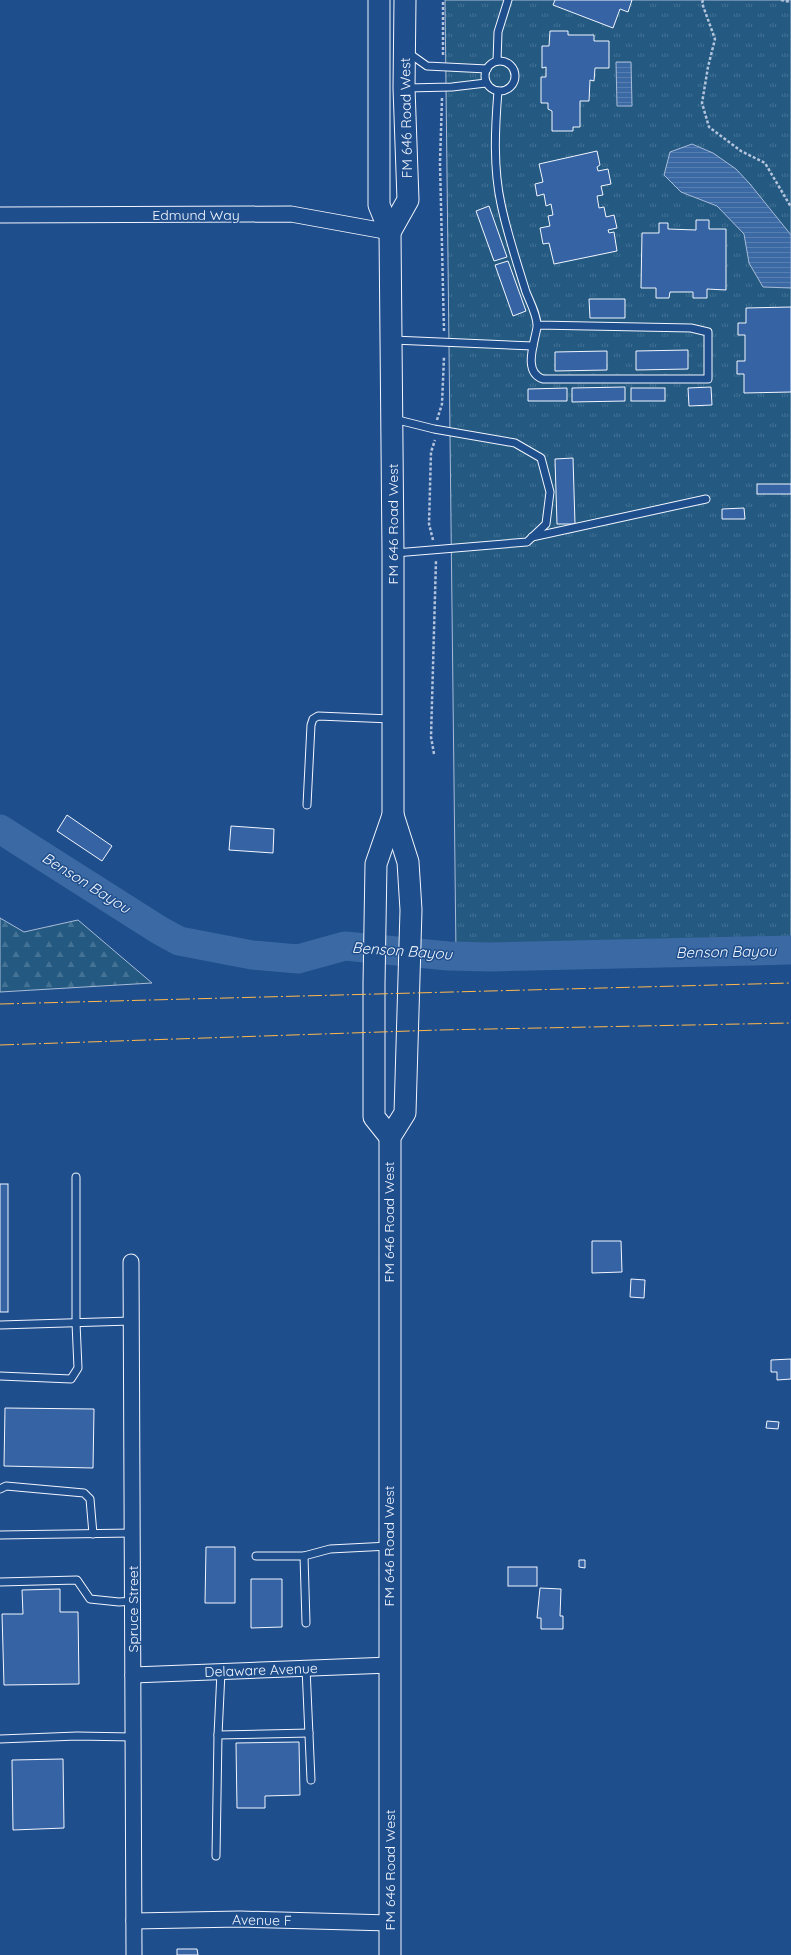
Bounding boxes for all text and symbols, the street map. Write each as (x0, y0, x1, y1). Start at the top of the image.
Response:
street label: FM 646 Road West (396, 57, 416, 179)
street label: Edmund Way (152, 206, 240, 224)
street label: FM 646 Road West (384, 463, 402, 584)
water label: Benson Bayou (39, 848, 135, 918)
water label: Benson Bayou (351, 938, 454, 964)
water label: Benson Bayou (676, 941, 778, 962)
street label: FM 646 Road West (380, 1161, 398, 1282)
street label: FM 646 Road West (380, 1485, 398, 1606)
street label: Spruce Street (124, 1565, 142, 1652)
street label: Delaware Avenue (204, 1659, 318, 1681)
street label: FM 646 Road West (381, 1809, 399, 1930)
street label: Avenue F (232, 1910, 292, 1930)

